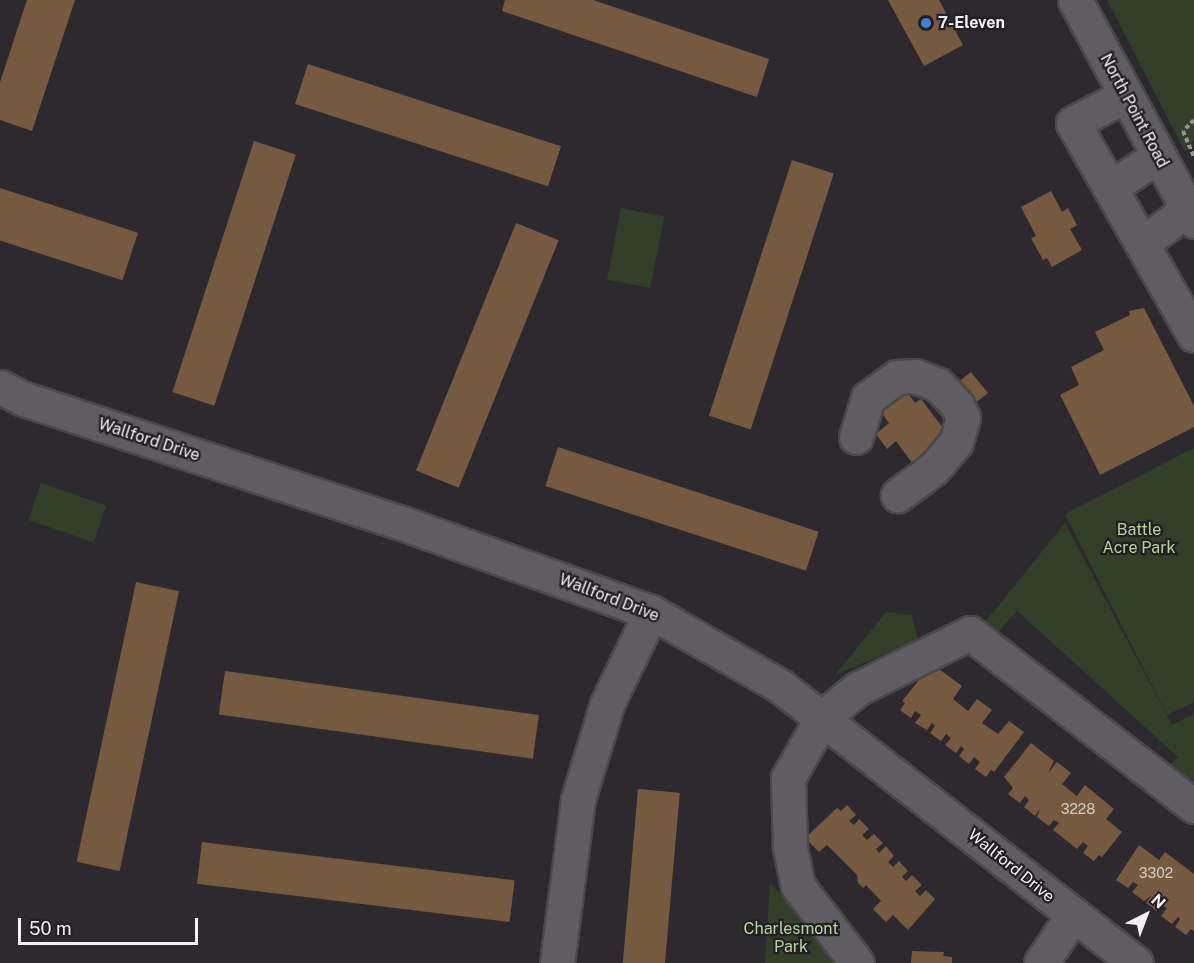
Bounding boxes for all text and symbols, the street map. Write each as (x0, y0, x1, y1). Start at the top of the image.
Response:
place label: 7-Eleven (938, 13, 1005, 33)
marker: 7-Eleven (919, 16, 933, 30)
street label: North Point Road (1096, 51, 1172, 171)
street label: Wallford Drive (96, 415, 202, 465)
park label: Battle Acre Park (1103, 520, 1175, 558)
street label: Wallford Drive (556, 570, 662, 626)
house number: 3228 (1061, 801, 1095, 817)
street label: Wallford Drive (964, 825, 1058, 907)
house number: 3302 (1139, 865, 1173, 881)
north arrow (1116, 885, 1176, 945)
text: N (1147, 890, 1169, 912)
scale bar (21, 906, 201, 944)
text: 50 m (29, 918, 72, 939)
park label: Charlesmont Park (744, 919, 838, 957)

